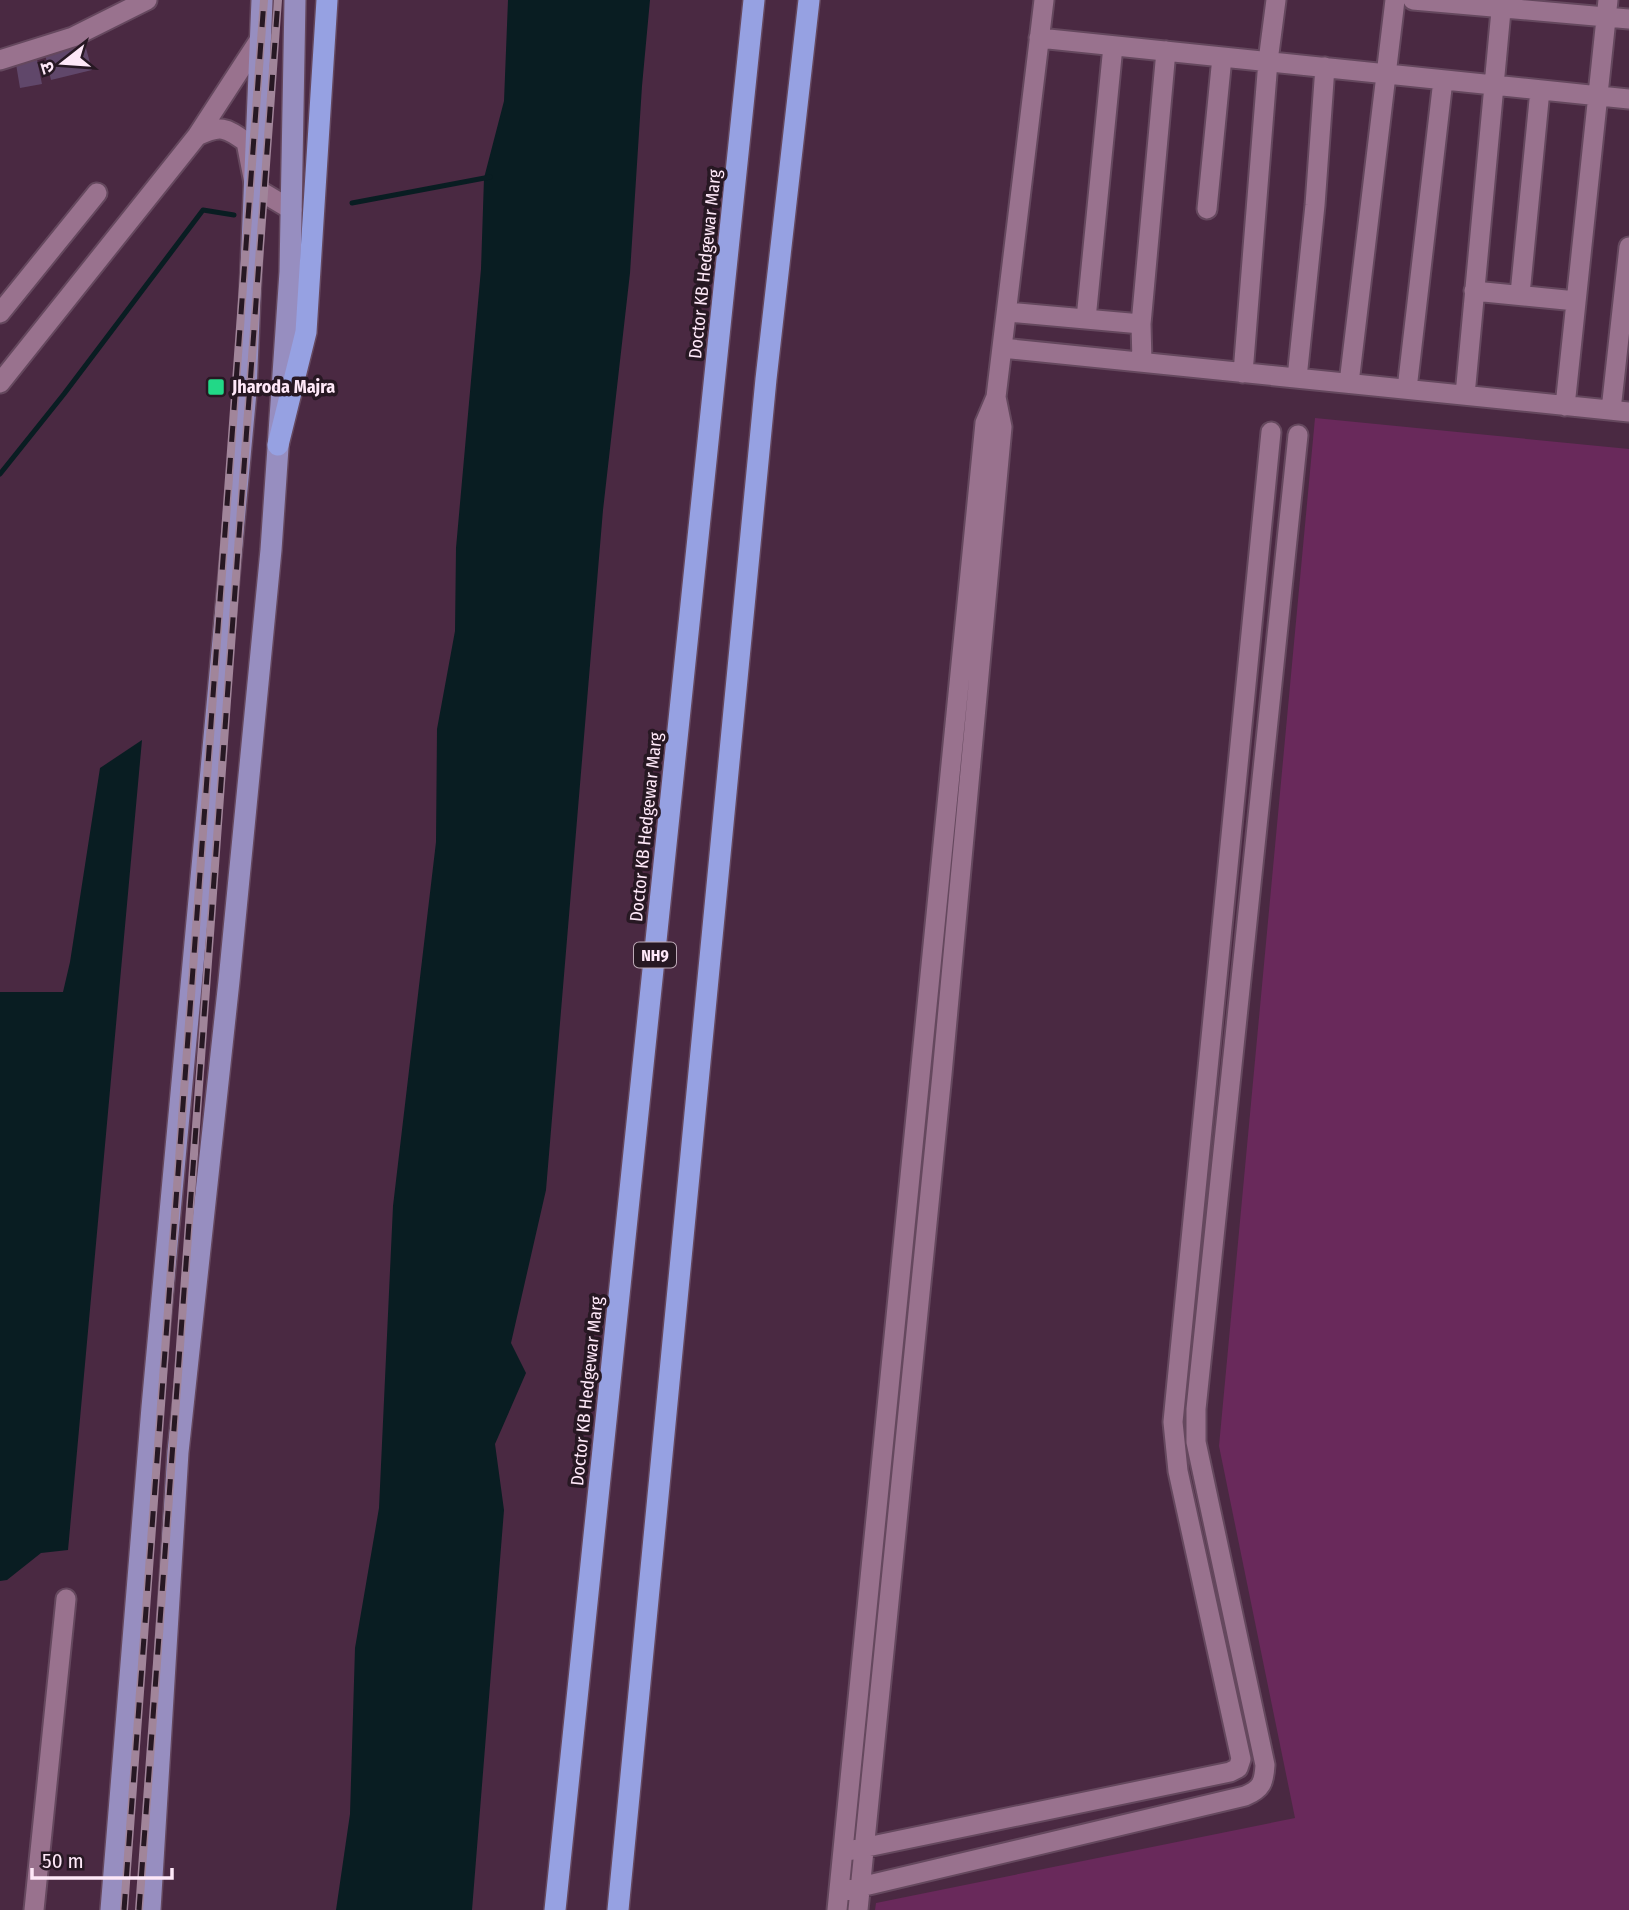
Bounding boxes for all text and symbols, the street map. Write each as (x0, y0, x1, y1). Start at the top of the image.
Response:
north arrow (28, 28, 98, 98)
text: उ (34, 58, 60, 77)
street label: Doctor KB Hedgewar Marg (684, 168, 726, 360)
place label: Jharoda Majra (231, 376, 335, 398)
marker: Jharoda Majra (206, 377, 226, 397)
street label: Doctor KB Hedgewar Marg (625, 731, 667, 923)
road number: NH9 (634, 942, 676, 967)
street label: Doctor KB Hedgewar Marg (566, 1295, 608, 1487)
scale bar (32, 1836, 172, 1880)
text: 50 m (42, 1848, 84, 1874)

